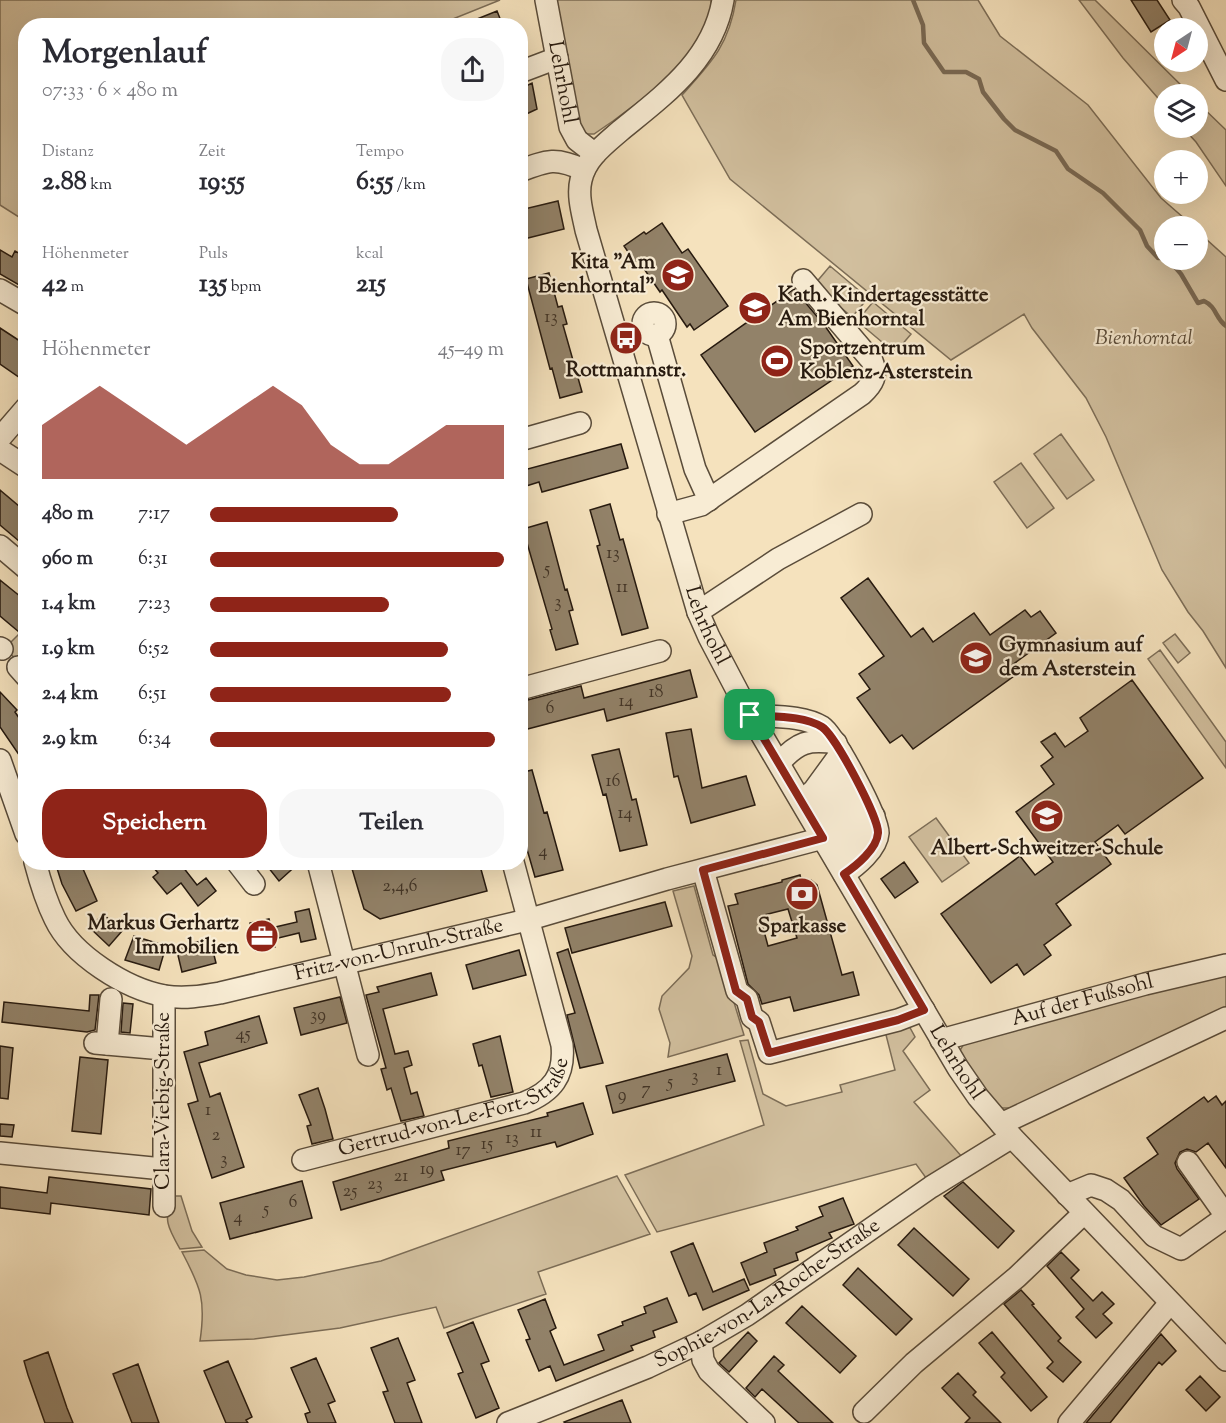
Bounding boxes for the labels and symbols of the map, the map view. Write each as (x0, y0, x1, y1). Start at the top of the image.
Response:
north arrow (1154, 18, 1208, 72)
street label: Lehrhohl (539, 38, 584, 127)
place label: Kita "Am Bienhorntal" (538, 248, 656, 302)
school or university icon: Kita "Am Bienhorntal" (660, 257, 696, 293)
place label: Kath. Kindertagesstätte Am Bienhorntal (778, 281, 989, 335)
school or university icon: Kath. Kindertagesstätte Am Bienhorntal (737, 290, 773, 326)
house number: 13 (544, 305, 558, 331)
bus stop icon: Rottmannstr. (608, 320, 644, 356)
park label: Bienhorntal (1095, 324, 1193, 354)
place label: Sportzentrum Koblenz-Asterstein (800, 334, 973, 388)
sports icon: Sportzentrum Koblenz-Asterstein (759, 343, 795, 379)
place label: Rottmannstr. (566, 356, 686, 386)
house number: 13 (606, 541, 620, 567)
house number: 5 (543, 557, 550, 583)
house number: 11 (616, 575, 628, 601)
street label: Lehrhohl (676, 583, 736, 671)
house number: 3 (554, 590, 562, 616)
place label: Gymnasium auf dem Asterstein (999, 631, 1145, 685)
school or university icon: Gymnasium auf dem Asterstein (958, 640, 994, 676)
house number: 18 (648, 680, 664, 706)
house number: 14 (618, 689, 634, 715)
pin (724, 689, 775, 740)
house number: 6 (546, 696, 555, 722)
house number: 16 (605, 769, 621, 795)
school or university icon: Albert-Schweitzer-Schule (1029, 798, 1065, 834)
house number: 14 (617, 801, 633, 827)
place label: Albert-Schweitzer-Schule (931, 834, 1164, 864)
house number: 4 (538, 839, 548, 865)
house number: 2,4,6 (382, 874, 418, 900)
bank icon: Sparkasse (784, 876, 820, 912)
place label: Markus Gerhartz Immobilien (87, 909, 240, 963)
street label: Fritz-von-Unruh-Straße (291, 911, 507, 990)
place label: Sparkasse (758, 912, 847, 942)
office icon: Markus Gerhartz Immobilien (244, 918, 280, 954)
street label: Auf der Fußsohl (1008, 967, 1157, 1035)
house number: 39 (310, 1003, 326, 1029)
street label: Clara-Viebig-Straße (149, 1012, 179, 1190)
street label: Lehrhohl (921, 1019, 991, 1107)
house number: 45 (235, 1022, 251, 1048)
street label: Gertrud-von-Le-Fort-Straße (335, 1056, 577, 1165)
house number: 1 (716, 1058, 722, 1084)
house number: 3 (691, 1064, 699, 1090)
house number: 5 (666, 1070, 673, 1096)
house number: 7 (641, 1077, 651, 1103)
house number: 9 (618, 1083, 627, 1109)
house number: 1 (205, 1098, 211, 1124)
house number: 11 (530, 1120, 542, 1146)
house number: 2 (212, 1123, 221, 1149)
house number: 13 (505, 1126, 519, 1152)
house number: 15 (481, 1132, 493, 1158)
house number: 17 (455, 1138, 471, 1164)
house number: 3 (220, 1147, 228, 1173)
house number: 19 (420, 1157, 435, 1183)
house number: 21 (394, 1164, 408, 1190)
house number: 23 (367, 1172, 383, 1198)
house number: 25 (343, 1179, 357, 1205)
house number: 6 (289, 1190, 298, 1216)
house number: 5 (262, 1197, 269, 1223)
house number: 4 (233, 1205, 243, 1231)
street label: Sophie-von-La-Roche-Straße (650, 1211, 887, 1377)

